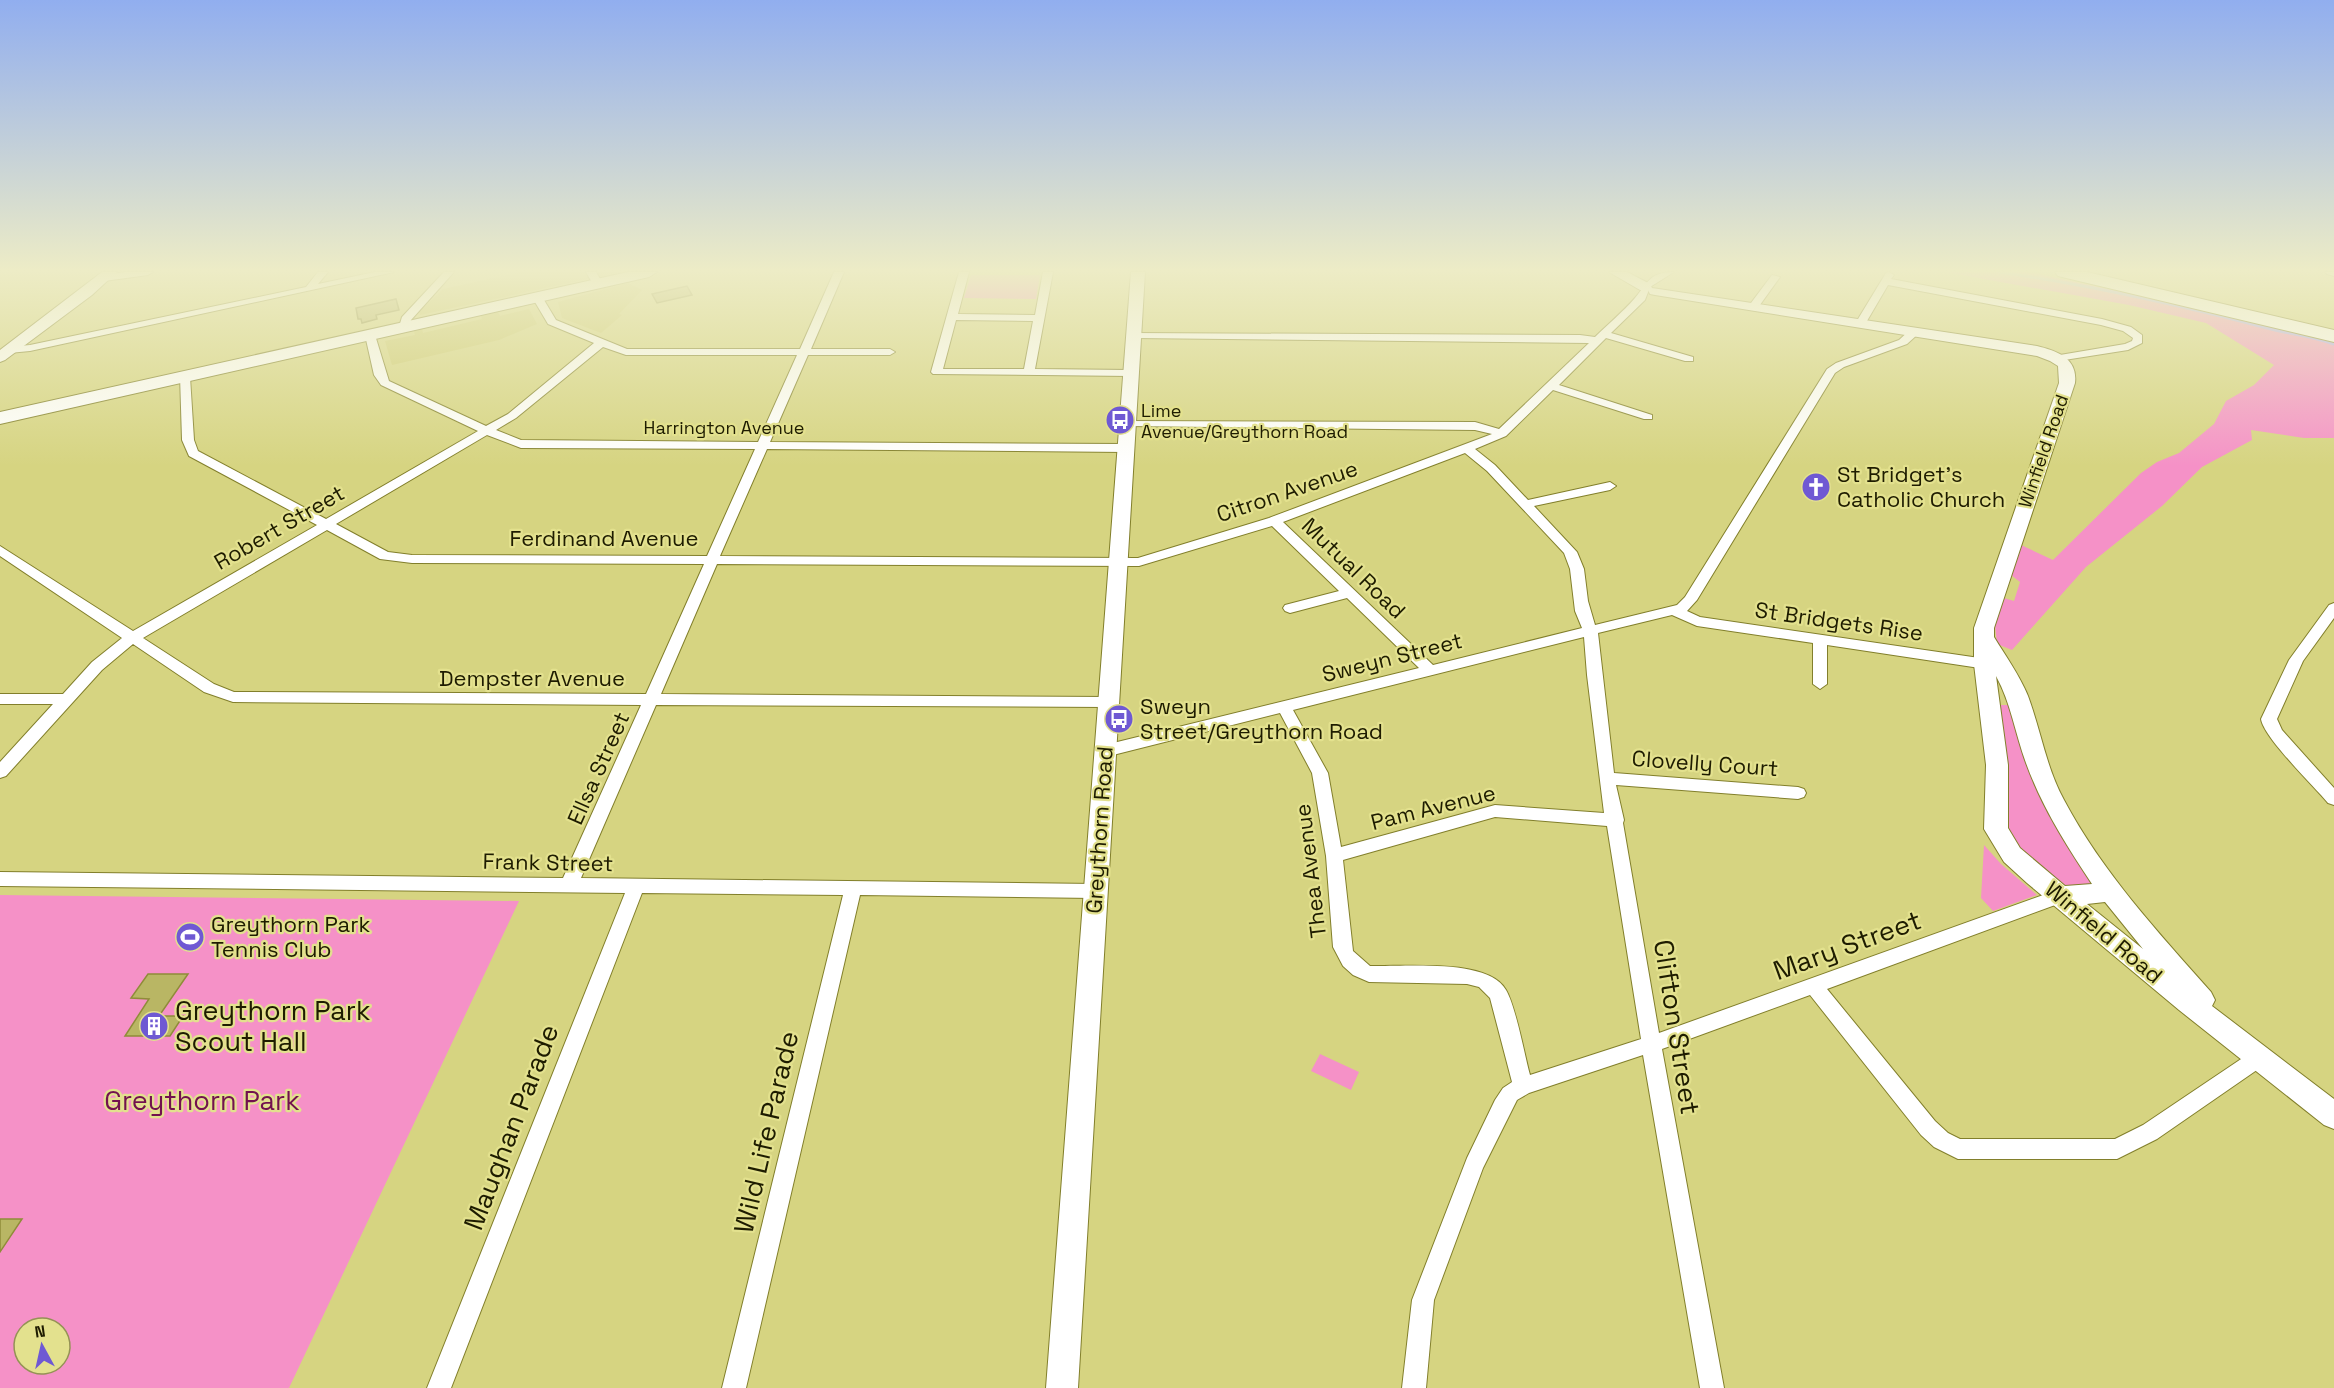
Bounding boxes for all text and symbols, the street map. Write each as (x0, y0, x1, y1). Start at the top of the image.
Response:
street label: Winfield Road (2013, 391, 2073, 511)
place label: Lime Avenue/Greythorn Road (1141, 399, 1348, 443)
bus stop icon: Lime Avenue/Greythorn Road (1104, 404, 1136, 436)
street label: Harrington Avenue (644, 416, 804, 439)
street label: Citron Avenue (1213, 454, 1361, 528)
place label: St Bridget's Catholic Church (1837, 460, 2005, 513)
church icon: St Bridget's Catholic Church (1800, 471, 1832, 503)
street label: Robert Street (209, 478, 349, 576)
street label: Mutual Road (1296, 511, 1412, 625)
street label: Ferdinand Avenue (509, 524, 699, 552)
street label: St Bridgets Rise (1753, 595, 1925, 647)
street label: Sweyn Street (1319, 626, 1465, 688)
street label: Dempster Avenue (439, 664, 625, 692)
place label: Sweyn Street/Greythorn Road (1140, 692, 1383, 745)
bus stop icon: Sweyn Street/Greythorn Road (1103, 703, 1135, 735)
street label: Ellsa Street (561, 707, 635, 829)
street label: Clovelly Court (1631, 744, 1779, 782)
street label: Greythorn Road (1079, 745, 1119, 915)
street label: Pam Avenue (1368, 778, 1498, 836)
street label: Thea Avenue (1288, 802, 1332, 940)
street label: Frank Street (482, 847, 614, 877)
street label: Winfield Road (2040, 875, 2168, 989)
street label: Mary Street (1768, 902, 1926, 988)
place label: Greythorn Park Tennis Club (211, 910, 370, 963)
sports icon: Greythorn Park Tennis Club (174, 921, 206, 953)
street label: Clifton Street (1646, 937, 1708, 1117)
place label: Greythorn Park Scout Hall (175, 993, 371, 1059)
building icon: Greythorn Park Scout Hall (138, 1010, 170, 1042)
street label: Maughan Parade (456, 1019, 566, 1235)
street label: Wild Life Parade (726, 1027, 806, 1237)
park label: Greythorn Park (104, 1083, 300, 1118)
north arrow (12, 1316, 72, 1376)
text: N (33, 1320, 47, 1343)

